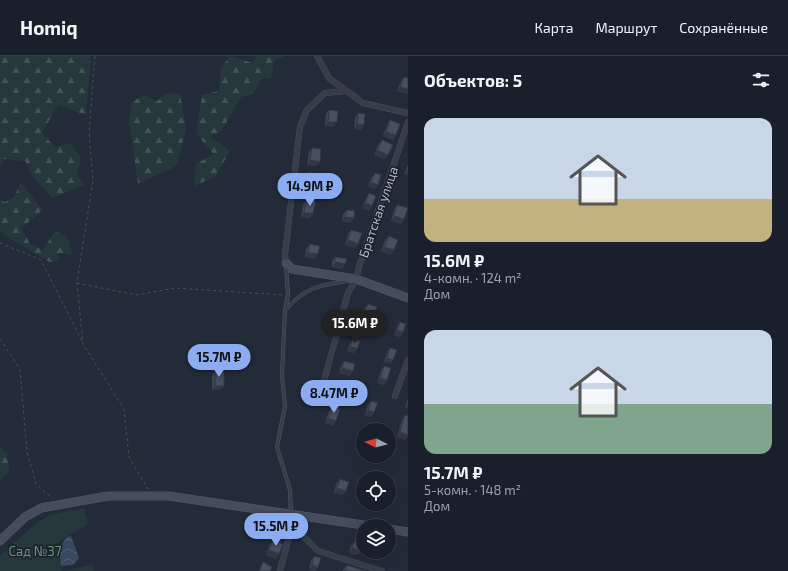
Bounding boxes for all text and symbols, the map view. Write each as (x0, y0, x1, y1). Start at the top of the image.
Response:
text: Homiq (20, 16, 78, 39)
text: Карта (535, 19, 573, 36)
text: Маршрут (595, 19, 657, 36)
text: Сохранённые (679, 19, 768, 36)
icon: filters (750, 69, 772, 91)
text: Объектов: 5 (424, 70, 522, 90)
icon: home (562, 144, 634, 216)
street label: Братская улица (355, 164, 401, 260)
pin: 14.9M ₽ (273, 173, 347, 207)
text: 14.9M ₽ (286, 178, 334, 194)
text: 15.6M ₽ (424, 250, 484, 270)
text: 4-комн. · 124 m² (424, 270, 521, 286)
text: Дом (424, 286, 450, 302)
pin: 15.6M ₽ (318, 310, 392, 344)
text: 15.6M ₽ (332, 315, 378, 331)
pin: 15.7M ₽ (182, 344, 256, 378)
text: 15.7M ₽ (197, 349, 241, 365)
icon: home (562, 356, 634, 428)
pin: 8.47M ₽ (297, 380, 371, 414)
text: 8.47M ₽ (310, 385, 358, 401)
north arrow (356, 423, 396, 463)
map controls (356, 423, 396, 559)
text: 15.7M ₽ (424, 462, 483, 482)
button: locate (356, 471, 396, 511)
text: 5-комн. · 148 m² (424, 482, 521, 498)
text: Дом (424, 498, 450, 514)
pin: 15.5M ₽ (239, 513, 313, 547)
text: 15.5M ₽ (253, 518, 299, 534)
button: layers (356, 519, 396, 559)
park label: Сад №37 (9, 543, 62, 559)

